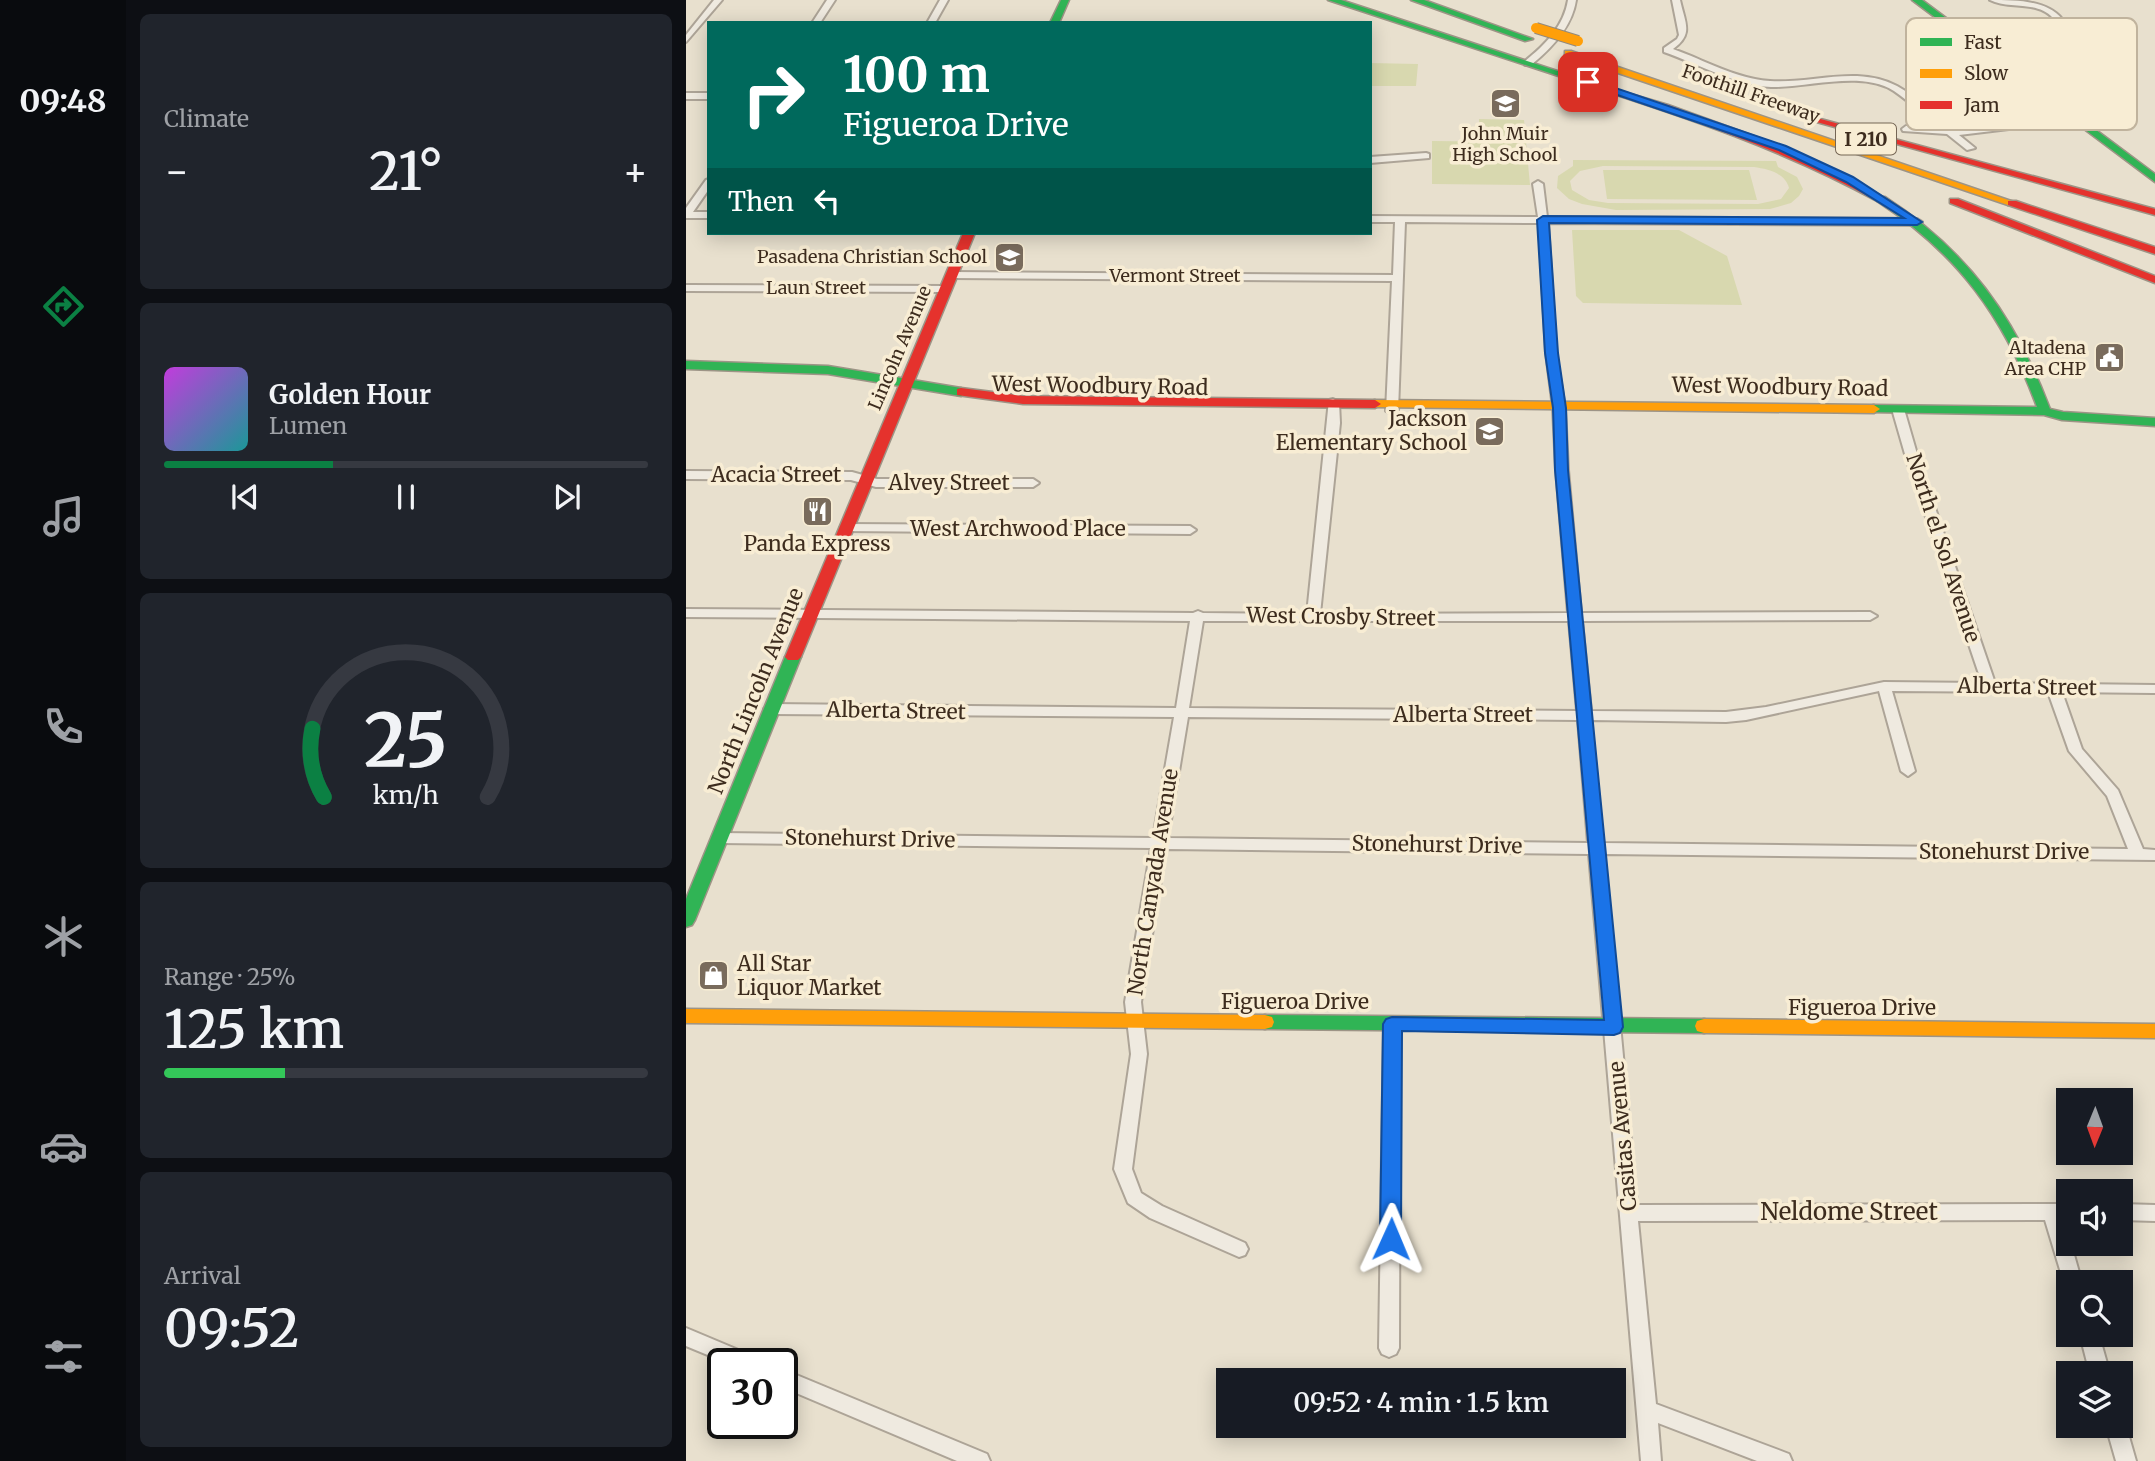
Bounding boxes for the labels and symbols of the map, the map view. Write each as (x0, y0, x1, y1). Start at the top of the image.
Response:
legend (1906, 18, 2137, 130)
text: Fast (1964, 30, 2002, 54)
pin (1558, 52, 1618, 112)
street label: Foothill Freeway (1679, 59, 1824, 128)
text: Slow (1964, 61, 2009, 85)
school or university icon: John Muir High School (1488, 87, 1522, 121)
text: Jam (1963, 93, 2000, 117)
place label: John Muir High School (1452, 122, 1558, 166)
road number: I 210 (1836, 124, 1896, 154)
school or university icon: Pasadena Christian School (993, 240, 1027, 274)
place label: Pasadena Christian School (757, 245, 987, 268)
street label: Vermont Street (1108, 264, 1241, 287)
street label: Laun Street (766, 276, 866, 299)
street label: Lincoln Avenue (863, 282, 936, 414)
place label: Altadena Area CHP (2004, 336, 2086, 380)
public building icon: Altadena Area CHP (2092, 341, 2126, 375)
street label: West Woodbury Road (991, 370, 1209, 401)
street label: West Woodbury Road (1671, 371, 1889, 402)
place label: Jackson Elementary School (1276, 405, 1468, 456)
school or university icon: Jackson Elementary School (1473, 414, 1507, 448)
street label: North el Sol Avenue (1900, 450, 1987, 646)
street label: Acacia Street (710, 461, 841, 488)
street label: Alvey Street (887, 469, 1010, 496)
restaurant icon: Panda Express (800, 495, 834, 529)
street label: West Archwood Place (909, 515, 1126, 542)
place label: Panda Express (743, 530, 891, 557)
street label: North Lincoln Avenue (702, 584, 809, 798)
street label: West Crosby Street (1245, 601, 1436, 632)
street label: Alberta Street (1956, 672, 2097, 701)
street label: Alberta Street (825, 696, 966, 725)
street label: Alberta Street (1392, 701, 1533, 728)
street label: North Canyada Avenue (1121, 767, 1184, 997)
street label: Stonehurst Drive (784, 824, 956, 853)
street label: Stonehurst Drive (1351, 830, 1523, 859)
street label: Stonehurst Drive (1919, 838, 2089, 865)
place label: All Star Liquor Market (736, 950, 882, 1001)
shop icon: All Star Liquor Market (697, 959, 731, 993)
street label: Figueroa Drive (1221, 988, 1369, 1015)
street label: Figueroa Drive (1788, 994, 1936, 1021)
street label: Casitas Avenue (1602, 1060, 1643, 1212)
north arrow (2056, 1088, 2133, 1166)
street label: Neldome Street (1760, 1196, 1938, 1227)
position arrow (1354, 1202, 1428, 1276)
speed limit sign: 30 (707, 1348, 798, 1439)

